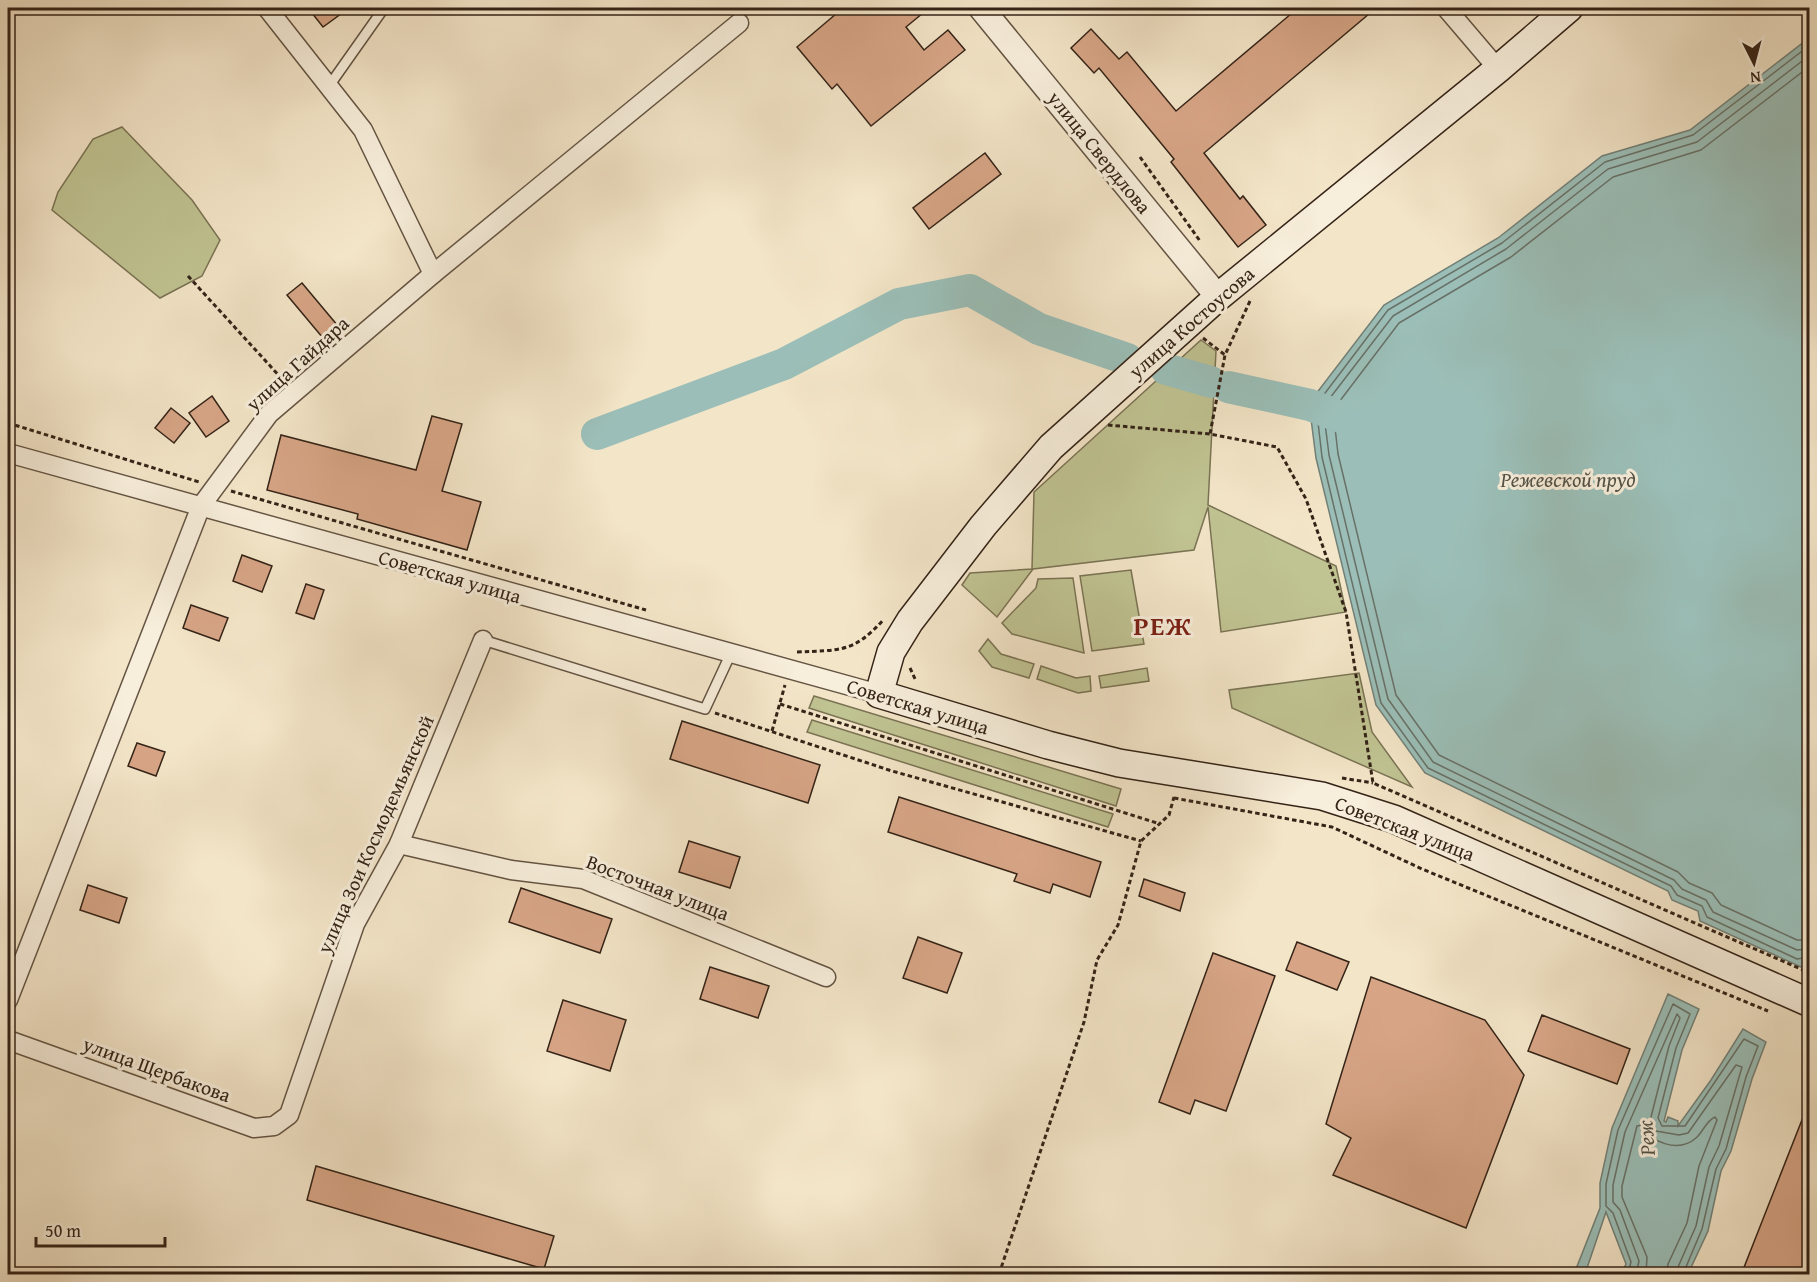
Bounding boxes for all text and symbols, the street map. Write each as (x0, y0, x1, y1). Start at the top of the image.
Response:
north arrow (1724, 33, 1784, 93)
text: N (1749, 65, 1762, 90)
street label: улица Свердлова (1041, 84, 1159, 220)
street label: улица Костоусова (1121, 259, 1261, 385)
street label: улица Гайдара (238, 308, 355, 418)
water label: Режевской пруд (1499, 464, 1636, 495)
street label: Советская улица (375, 542, 525, 610)
district label: РЕЖ (1134, 606, 1192, 645)
street label: Советская улица (843, 671, 993, 742)
street label: улица Зои Космодемьянской (309, 710, 441, 959)
street label: Советская улица (1331, 788, 1479, 868)
street label: Восточная улица (582, 846, 734, 928)
street label: улица Щербакова (78, 1028, 235, 1109)
water label: Реж (1629, 1119, 1663, 1158)
scale bar (36, 1210, 165, 1248)
text: 50 m (45, 1217, 81, 1244)

